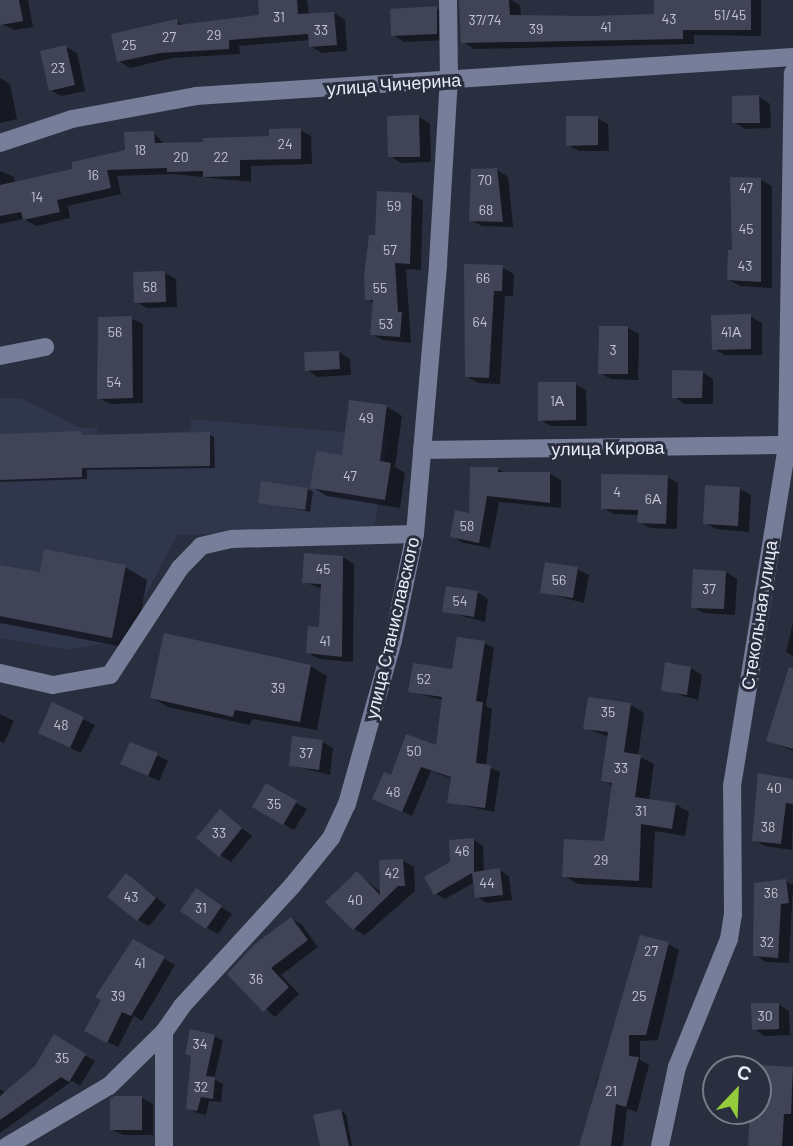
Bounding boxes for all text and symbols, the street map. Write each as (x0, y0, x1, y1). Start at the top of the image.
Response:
house number: 51/45 (714, 7, 746, 23)
house number: 31 (273, 9, 285, 25)
house number: 43 (662, 11, 676, 27)
house number: 37/74 (469, 12, 501, 28)
house number: 41 (600, 19, 612, 35)
house number: 39 (529, 21, 543, 37)
house number: 33 (314, 22, 328, 38)
house number: 29 (207, 27, 221, 43)
house number: 27 (162, 29, 176, 45)
house number: 25 (122, 37, 136, 53)
house number: 23 (51, 60, 65, 76)
street label: улица Чичерина (326, 69, 462, 99)
house number: 24 (277, 136, 293, 152)
house number: 18 (134, 142, 146, 158)
house number: 20 (173, 149, 189, 165)
house number: 22 (213, 149, 229, 165)
house number: 16 (87, 167, 99, 183)
house number: 70 (478, 172, 492, 188)
house number: 47 (739, 180, 753, 196)
house number: 14 (31, 189, 43, 205)
house number: 59 (387, 198, 401, 214)
house number: 68 (479, 202, 493, 218)
house number: 45 (739, 221, 753, 237)
house number: 57 (383, 242, 397, 258)
house number: 43 (738, 258, 752, 274)
house number: 66 (476, 270, 490, 286)
house number: 58 (143, 279, 157, 295)
house number: 55 (373, 280, 387, 296)
house number: 64 (473, 314, 487, 330)
house number: 53 (379, 316, 393, 332)
house number: 56 (108, 324, 122, 340)
house number: 41А (721, 324, 741, 340)
house number: 3 (609, 342, 617, 358)
house number: 54 (107, 374, 121, 390)
house number: 1А (550, 393, 564, 409)
house number: 49 (358, 410, 374, 426)
street label: улица Кирова (551, 436, 665, 460)
house number: 47 (343, 468, 357, 484)
house number: 4 (613, 484, 621, 500)
house number: 6А (645, 491, 661, 507)
house number: 58 (460, 518, 474, 534)
street label: улица Станиславского (361, 535, 423, 721)
street label: Стекольная улица (736, 539, 782, 691)
house number: 45 (316, 561, 330, 577)
house number: 56 (552, 572, 566, 588)
house number: 37 (702, 581, 716, 597)
house number: 54 (453, 593, 467, 609)
house number: 41 (319, 633, 331, 649)
house number: 52 (417, 671, 431, 687)
house number: 39 (271, 680, 285, 696)
house number: 35 (601, 704, 615, 720)
house number: 48 (53, 717, 69, 733)
house number: 50 (406, 743, 422, 759)
house number: 37 (299, 745, 313, 761)
house number: 33 (614, 760, 628, 776)
house number: 40 (766, 780, 782, 796)
house number: 48 (385, 784, 401, 800)
house number: 35 (267, 796, 281, 812)
house number: 31 (635, 803, 647, 819)
house number: 38 (761, 819, 775, 835)
house number: 33 (212, 825, 226, 841)
house number: 46 (455, 843, 469, 859)
house number: 29 (594, 852, 608, 868)
house number: 42 (384, 865, 400, 881)
house number: 44 (479, 875, 495, 891)
house number: 36 (764, 885, 778, 901)
house number: 43 (124, 889, 138, 905)
house number: 40 (347, 892, 363, 908)
house number: 31 (195, 900, 207, 916)
house number: 32 (760, 934, 774, 950)
house number: 27 (644, 943, 658, 959)
house number: 41 (134, 955, 146, 971)
house number: 36 (249, 971, 263, 987)
house number: 39 (111, 988, 125, 1004)
house number: 25 (632, 988, 646, 1004)
house number: 30 (757, 1008, 773, 1024)
house number: 34 (193, 1036, 207, 1052)
house number: 35 (55, 1050, 69, 1066)
north arrow (702, 1055, 772, 1125)
text: С (734, 1059, 755, 1085)
house number: 32 (194, 1079, 208, 1095)
house number: 21 (605, 1083, 617, 1099)

